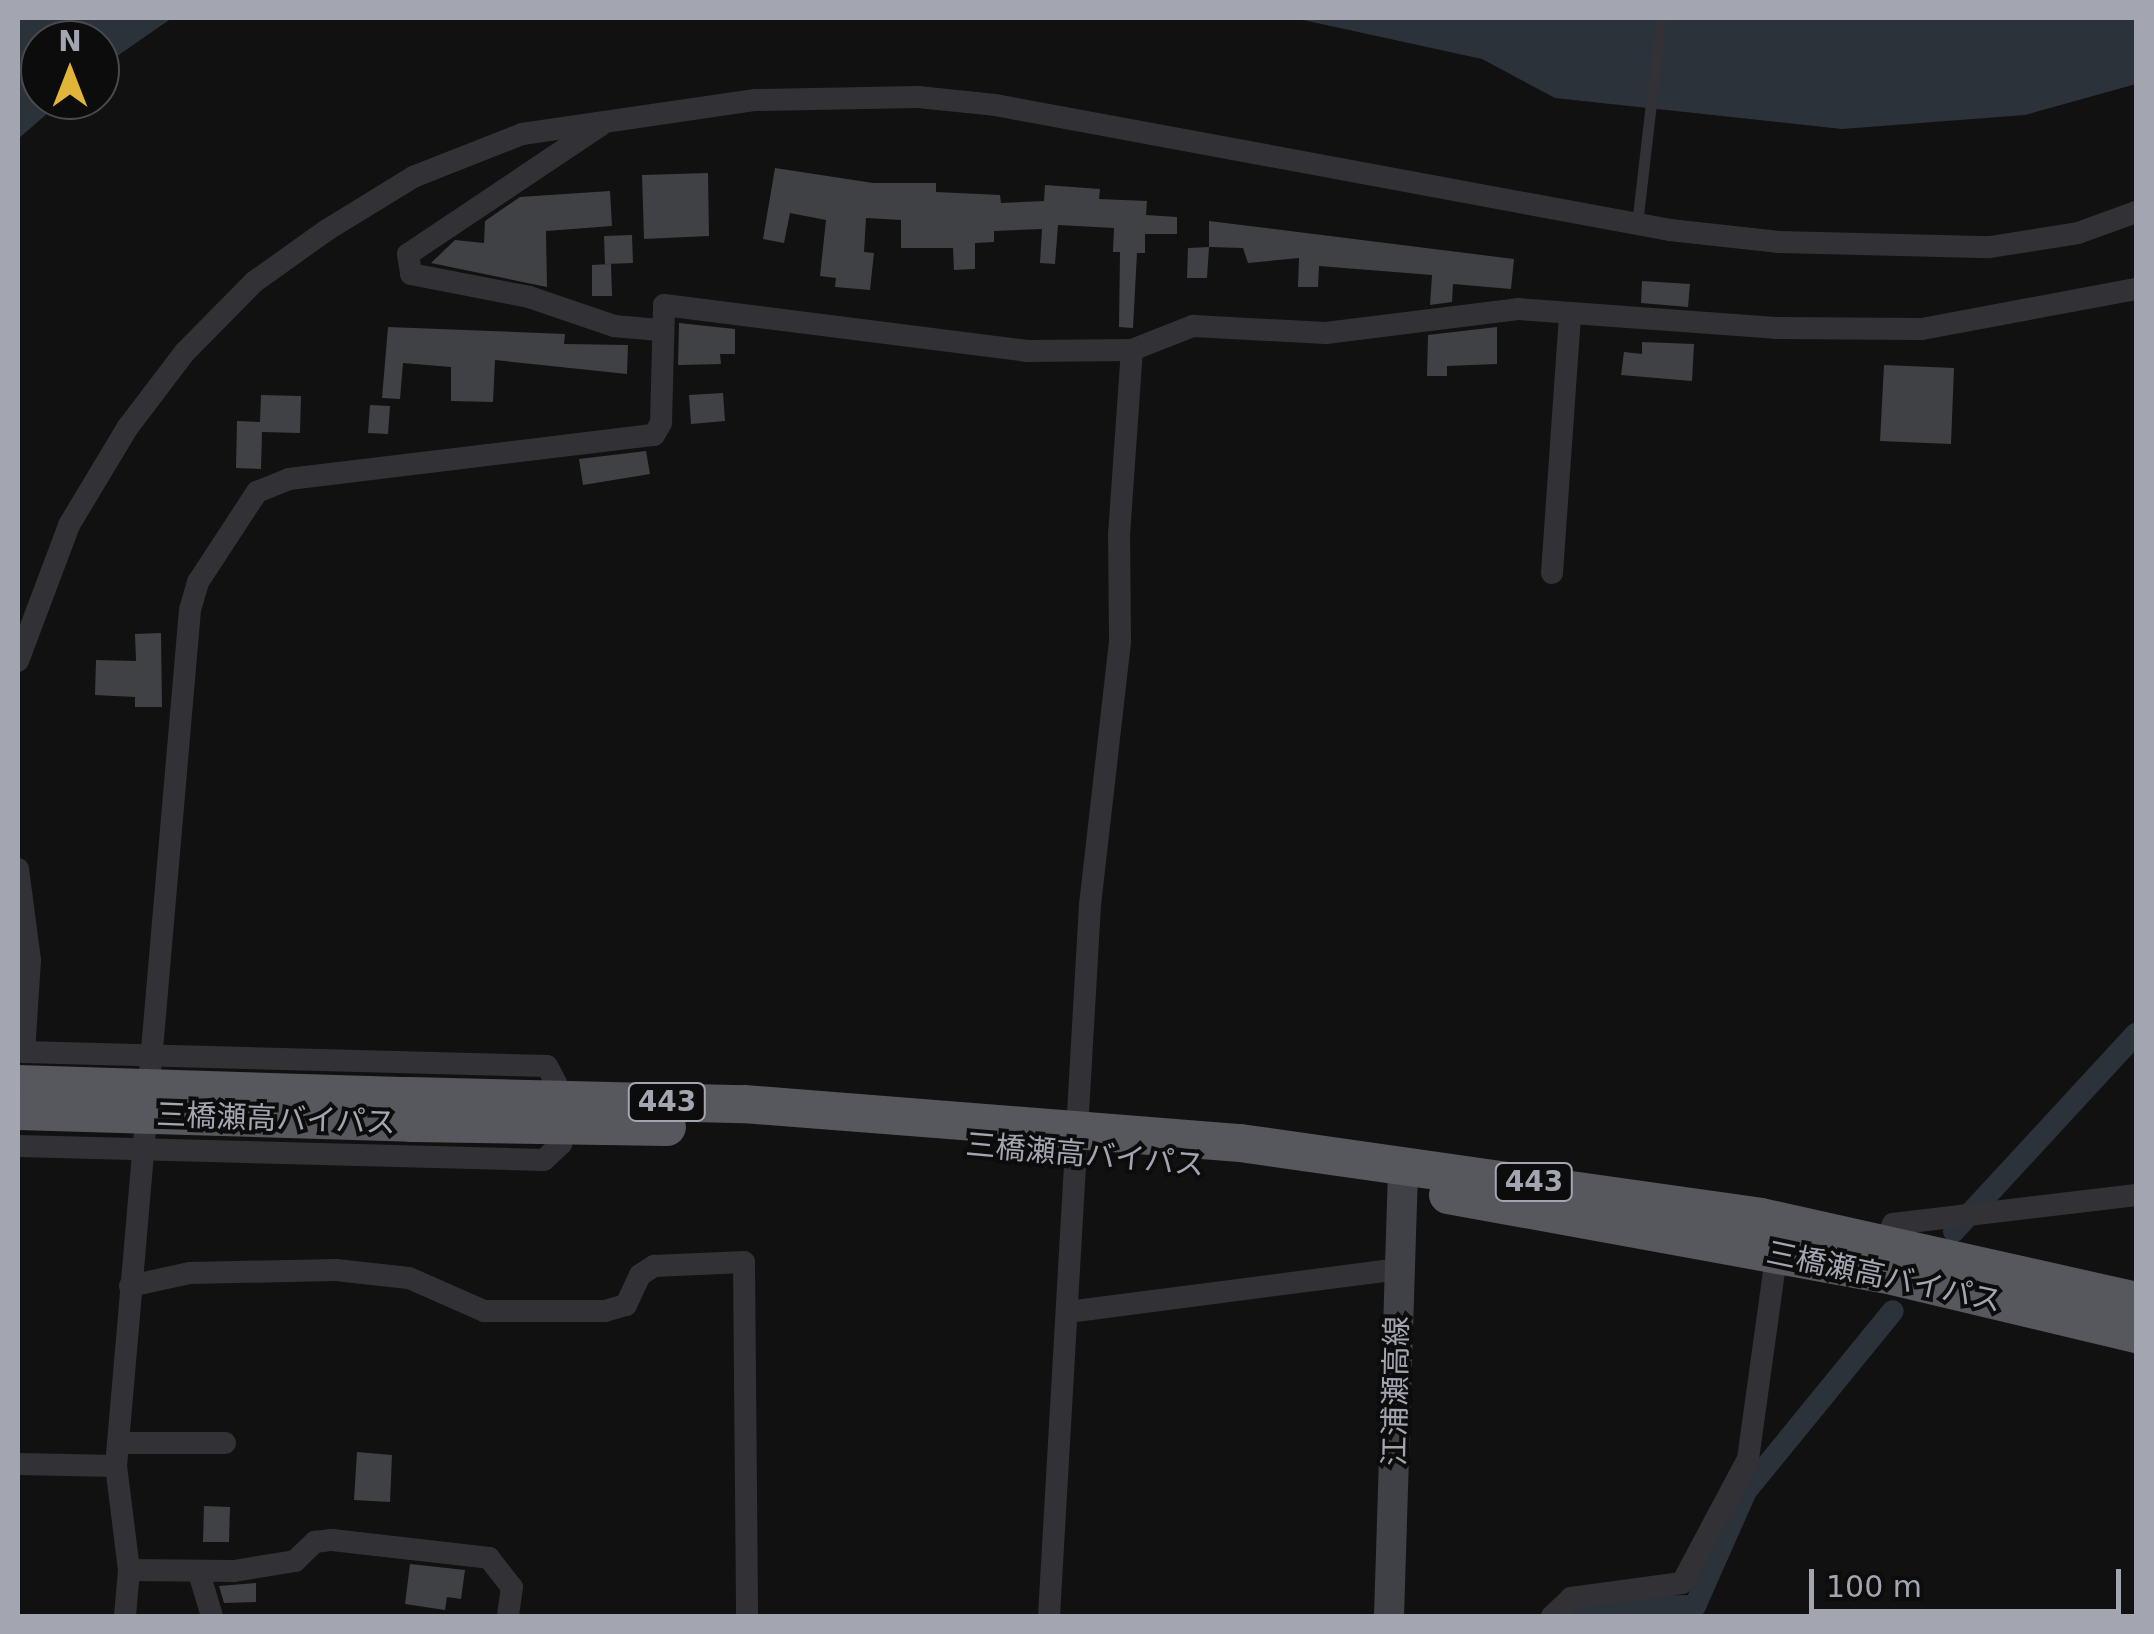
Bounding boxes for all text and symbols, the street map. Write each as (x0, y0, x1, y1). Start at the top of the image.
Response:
north arrow (20, 20, 120, 120)
text: N (58, 25, 82, 58)
road number: 443 (627, 1079, 707, 1125)
street label: 三橋瀬高バイパス (155, 1097, 397, 1141)
street label: 三橋瀬高バイパス (964, 1127, 1206, 1183)
road number: 443 (1494, 1159, 1574, 1205)
street label: 三橋瀬高バイパス (1763, 1234, 2005, 1320)
street label: 江浦瀬高線 (1377, 1316, 1415, 1466)
scale bar (1814, 1549, 2126, 1611)
text: 100 m (1826, 1569, 1922, 1604)

